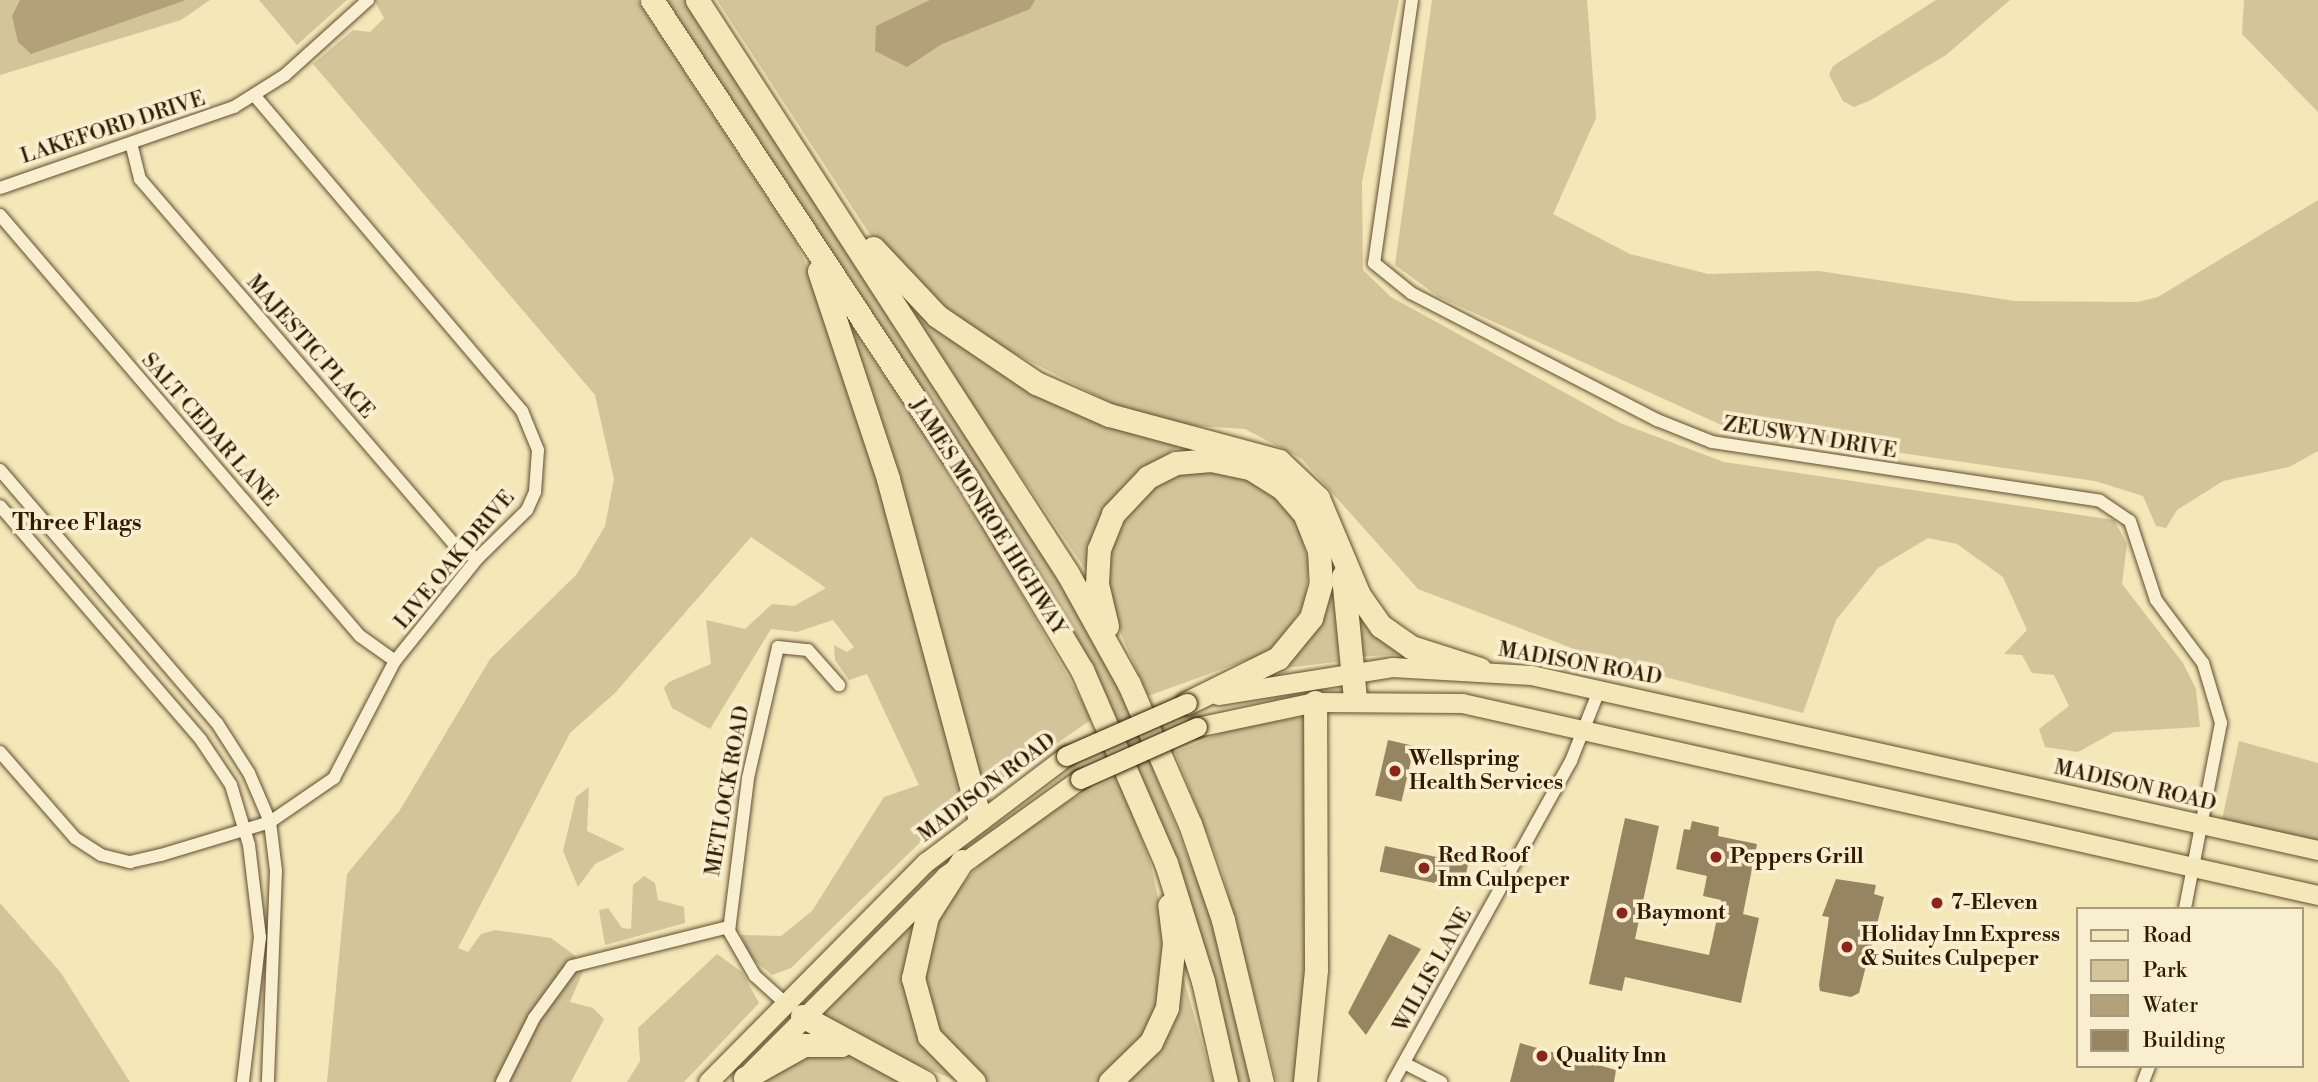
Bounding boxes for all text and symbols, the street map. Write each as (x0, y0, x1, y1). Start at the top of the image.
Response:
street label: LAKEFORD DRIVE (18, 86, 208, 170)
street label: MAJESTIC PLACE (241, 270, 379, 424)
street label: SALT CEDAR LANE (136, 348, 282, 512)
street label: JAMES MONROE HIGHWAY (905, 394, 1071, 640)
street label: ZEUSWYN DRIVE (1721, 412, 1899, 464)
street label: LIVE OAK DRIVE (390, 486, 520, 634)
district label: Three Flags (12, 509, 142, 537)
street label: MADISON ROAD (1496, 637, 1664, 691)
street label: METLOCK ROAD (701, 704, 755, 878)
street label: MADISON ROAD (913, 728, 1061, 848)
place label: Wellspring Health Services (1409, 746, 1563, 796)
street label: MADISON ROAD (2051, 755, 2219, 817)
marker: Wellspring Health Services (1387, 763, 1403, 779)
place label: Red Roof Inn Culpeper (1438, 843, 1570, 893)
place label: Peppers Grill (1730, 844, 1864, 870)
marker: Peppers Grill (1708, 849, 1724, 865)
marker: Red Roof Inn Culpeper (1416, 860, 1432, 876)
place label: 7-Eleven (1951, 890, 2038, 916)
marker: 7-Eleven (1929, 895, 1945, 911)
place label: Baymont (1636, 900, 1725, 926)
street label: WILLIS LANE (1388, 903, 1478, 1037)
marker: Baymont (1614, 905, 1630, 921)
legend (2076, 907, 2304, 1068)
place label: Holiday Inn Express & Suites Culpeper (1861, 922, 2060, 972)
text: Road (2143, 923, 2192, 949)
marker: Holiday Inn Express & Suites Culpeper (1839, 939, 1855, 955)
text: Park (2143, 958, 2187, 984)
text: Water (2143, 993, 2198, 1019)
text: Building (2143, 1028, 2225, 1054)
place label: Quality Inn (1556, 1043, 1666, 1069)
marker: Quality Inn (1534, 1048, 1550, 1064)

